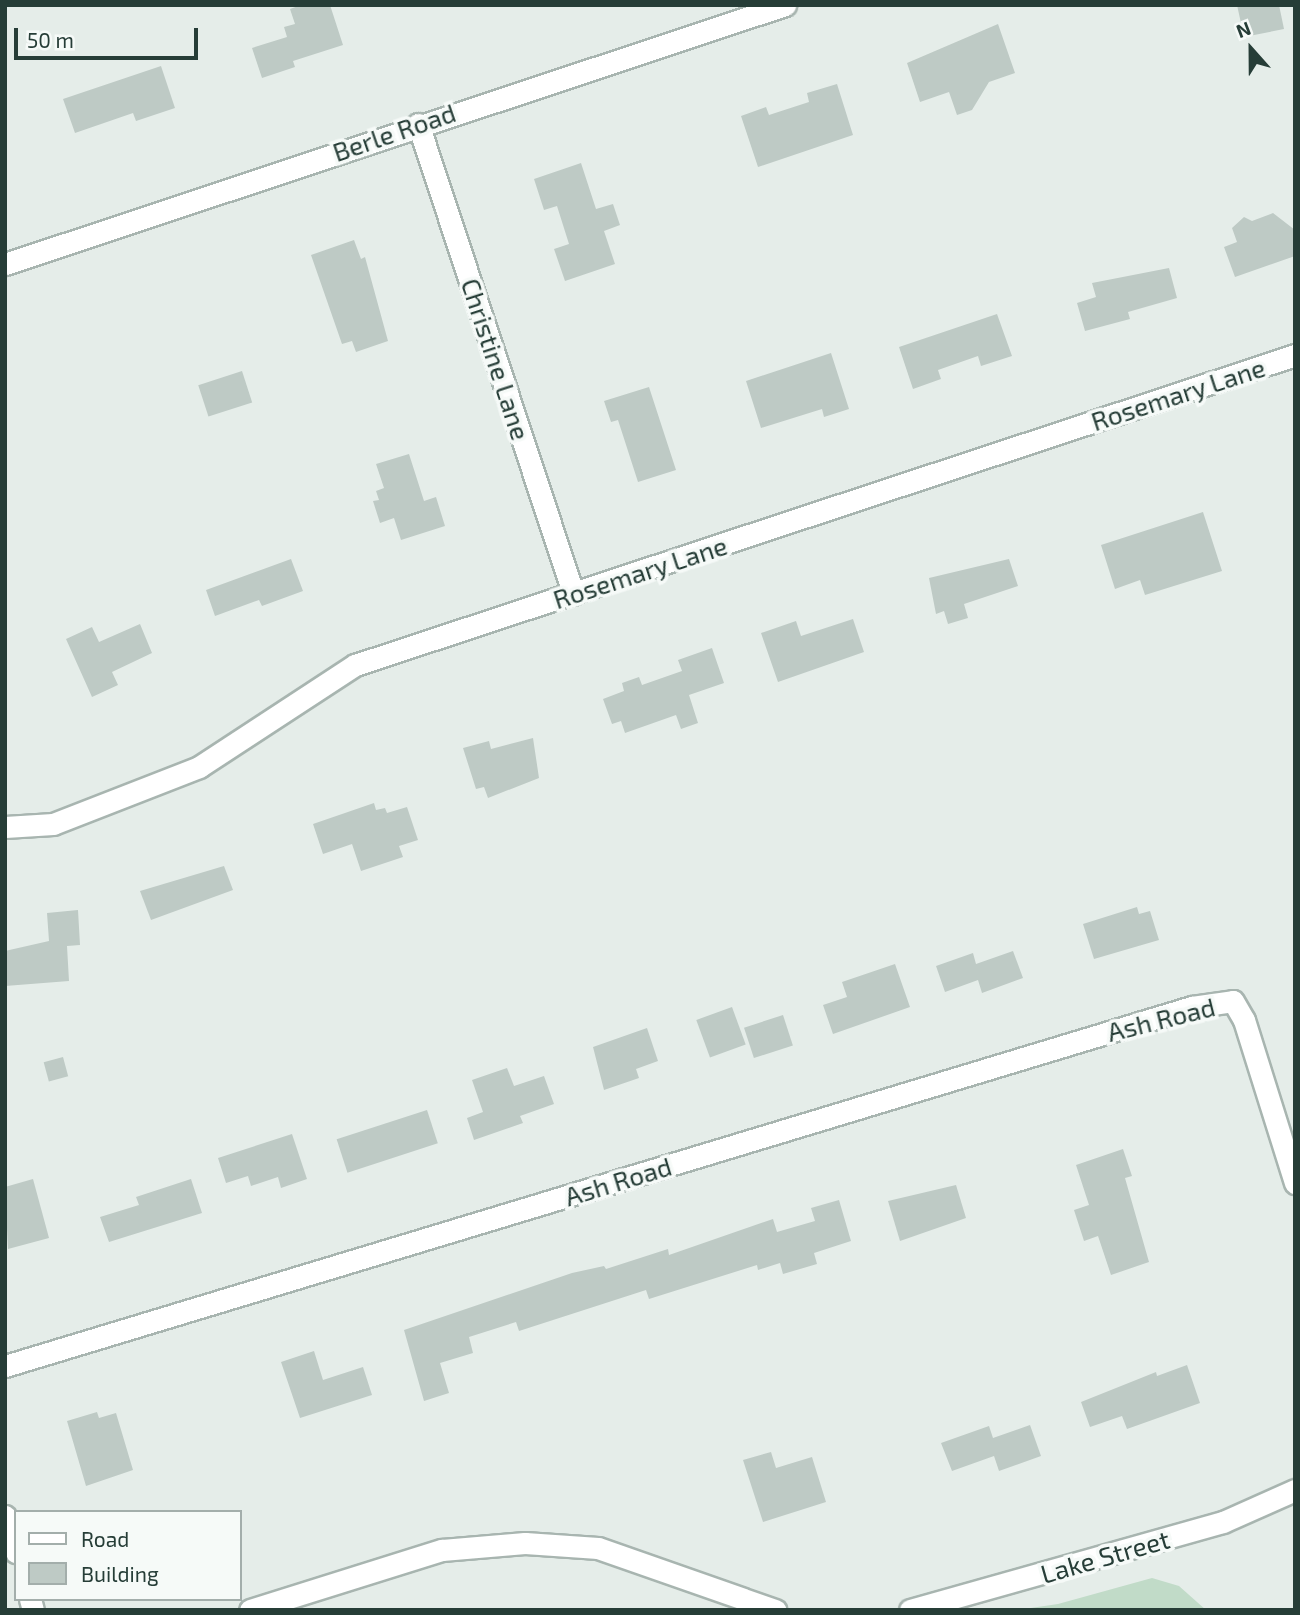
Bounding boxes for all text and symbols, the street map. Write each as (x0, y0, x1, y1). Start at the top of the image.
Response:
scale bar (18, 14, 201, 58)
north arrow (1216, 14, 1286, 84)
text: N (1233, 16, 1254, 42)
text: 50 m (27, 27, 74, 52)
street label: Berle Road (328, 96, 460, 168)
street label: Christine Lane (455, 274, 537, 444)
street label: Rosemary Lane (1087, 351, 1269, 437)
street label: Rosemary Lane (549, 529, 731, 615)
street label: Ash Road (1104, 991, 1218, 1047)
street label: Ash Road (561, 1150, 675, 1212)
legend (14, 1510, 242, 1601)
street label: Lake Street (1037, 1523, 1173, 1589)
text: Road (81, 1526, 129, 1551)
text: Building (81, 1561, 159, 1586)

